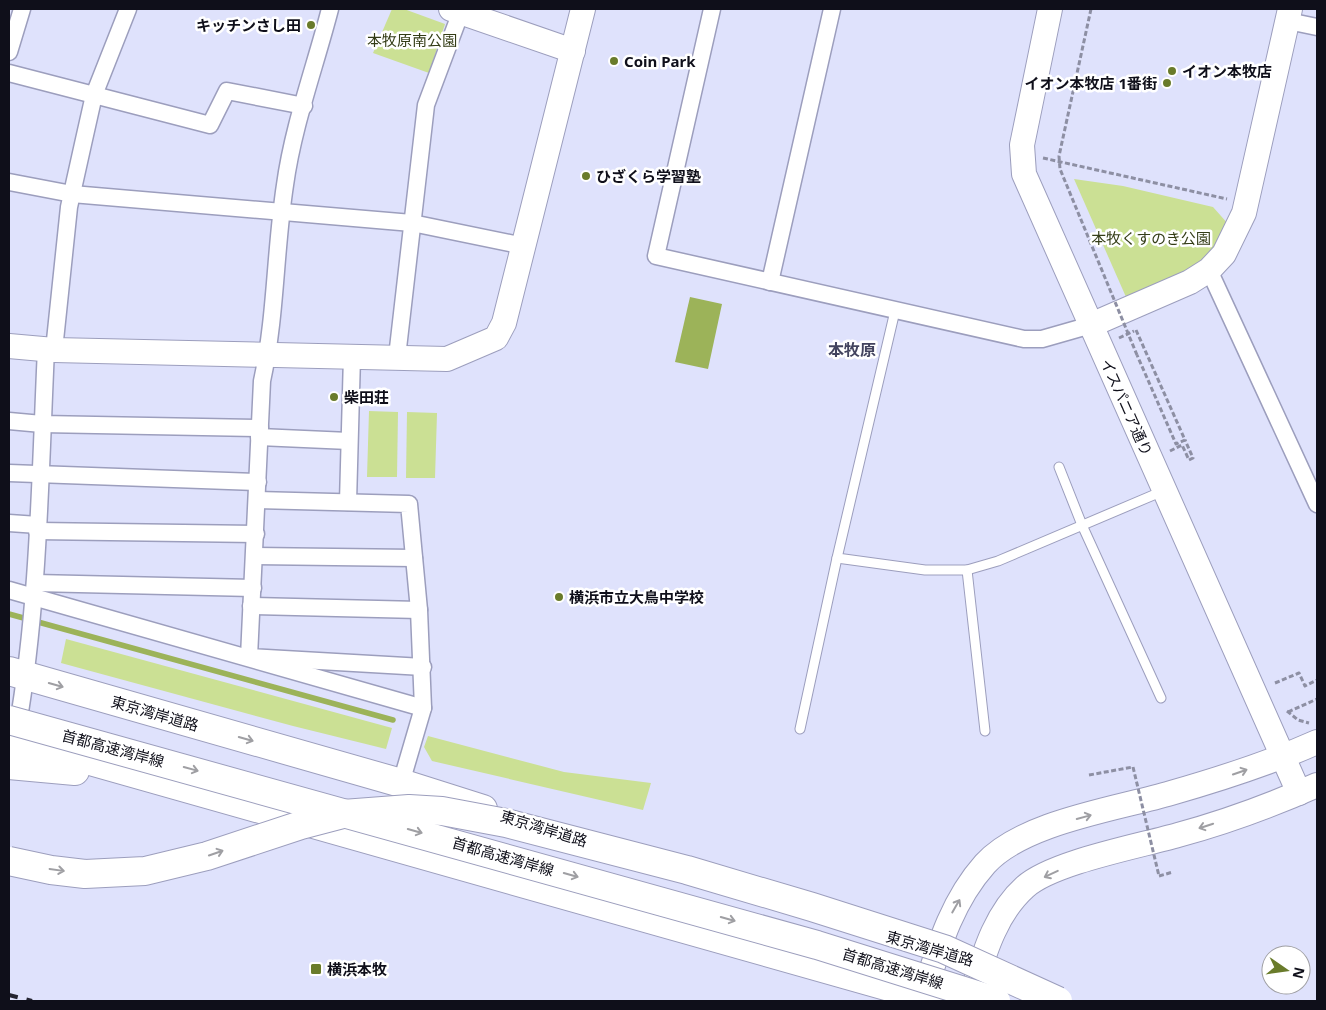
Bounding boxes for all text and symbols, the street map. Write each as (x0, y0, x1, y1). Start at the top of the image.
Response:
place label: キッチンさし田 (196, 15, 301, 35)
marker: キッチンさし田 (305, 19, 317, 31)
park label: 本牧原南公園 (367, 30, 457, 50)
place label: Coin Park (624, 51, 696, 71)
marker: Coin Park (608, 55, 620, 67)
place label: イオン本牧店 (1182, 61, 1272, 81)
marker: イオン本牧店 (1166, 65, 1178, 77)
place label: イオン本牧店 1番街 (1025, 73, 1157, 93)
marker: イオン本牧店 1番街 (1161, 77, 1173, 89)
place label: ひざくら学習塾 (596, 166, 701, 186)
marker: ひざくら学習塾 (580, 170, 592, 182)
park label: 本牧くすのき公園 (1091, 228, 1211, 248)
district label: 本牧原 (828, 339, 876, 361)
street label: イスパニア通り (1097, 355, 1157, 459)
place label: 柴田荘 (344, 387, 389, 407)
marker: 柴田荘 (328, 391, 340, 403)
place label: 横浜市立大鳥中学校 (569, 587, 704, 607)
marker: 横浜市立大鳥中学校 (553, 591, 565, 603)
one-way arrow (47, 680, 63, 690)
street label: 東京湾岸道路 (109, 691, 201, 735)
street label: 首都高速湾岸線 (60, 725, 166, 771)
one-way arrow (237, 735, 253, 744)
one-way arrow (182, 765, 198, 774)
one-way arrow (1232, 766, 1248, 776)
street label: 東京湾岸道路 (498, 805, 590, 851)
one-way arrow (1075, 812, 1091, 821)
one-way arrow (1198, 822, 1214, 832)
one-way arrow (406, 827, 422, 837)
street label: 首都高速湾岸線 (450, 832, 556, 880)
one-way arrow (208, 847, 224, 857)
one-way arrow (48, 865, 64, 875)
one-way arrow (1044, 869, 1059, 879)
one-way arrow (563, 871, 579, 881)
one-way arrow (951, 899, 961, 914)
one-way arrow (719, 915, 735, 925)
street label: 東京湾岸道路 (884, 926, 976, 970)
street label: 首都高速湾岸線 (840, 943, 946, 993)
north arrow (1261, 945, 1311, 995)
place label: 横浜本牧 (327, 959, 387, 979)
marker: 横浜本牧 (309, 962, 323, 976)
text: N (1289, 965, 1310, 981)

